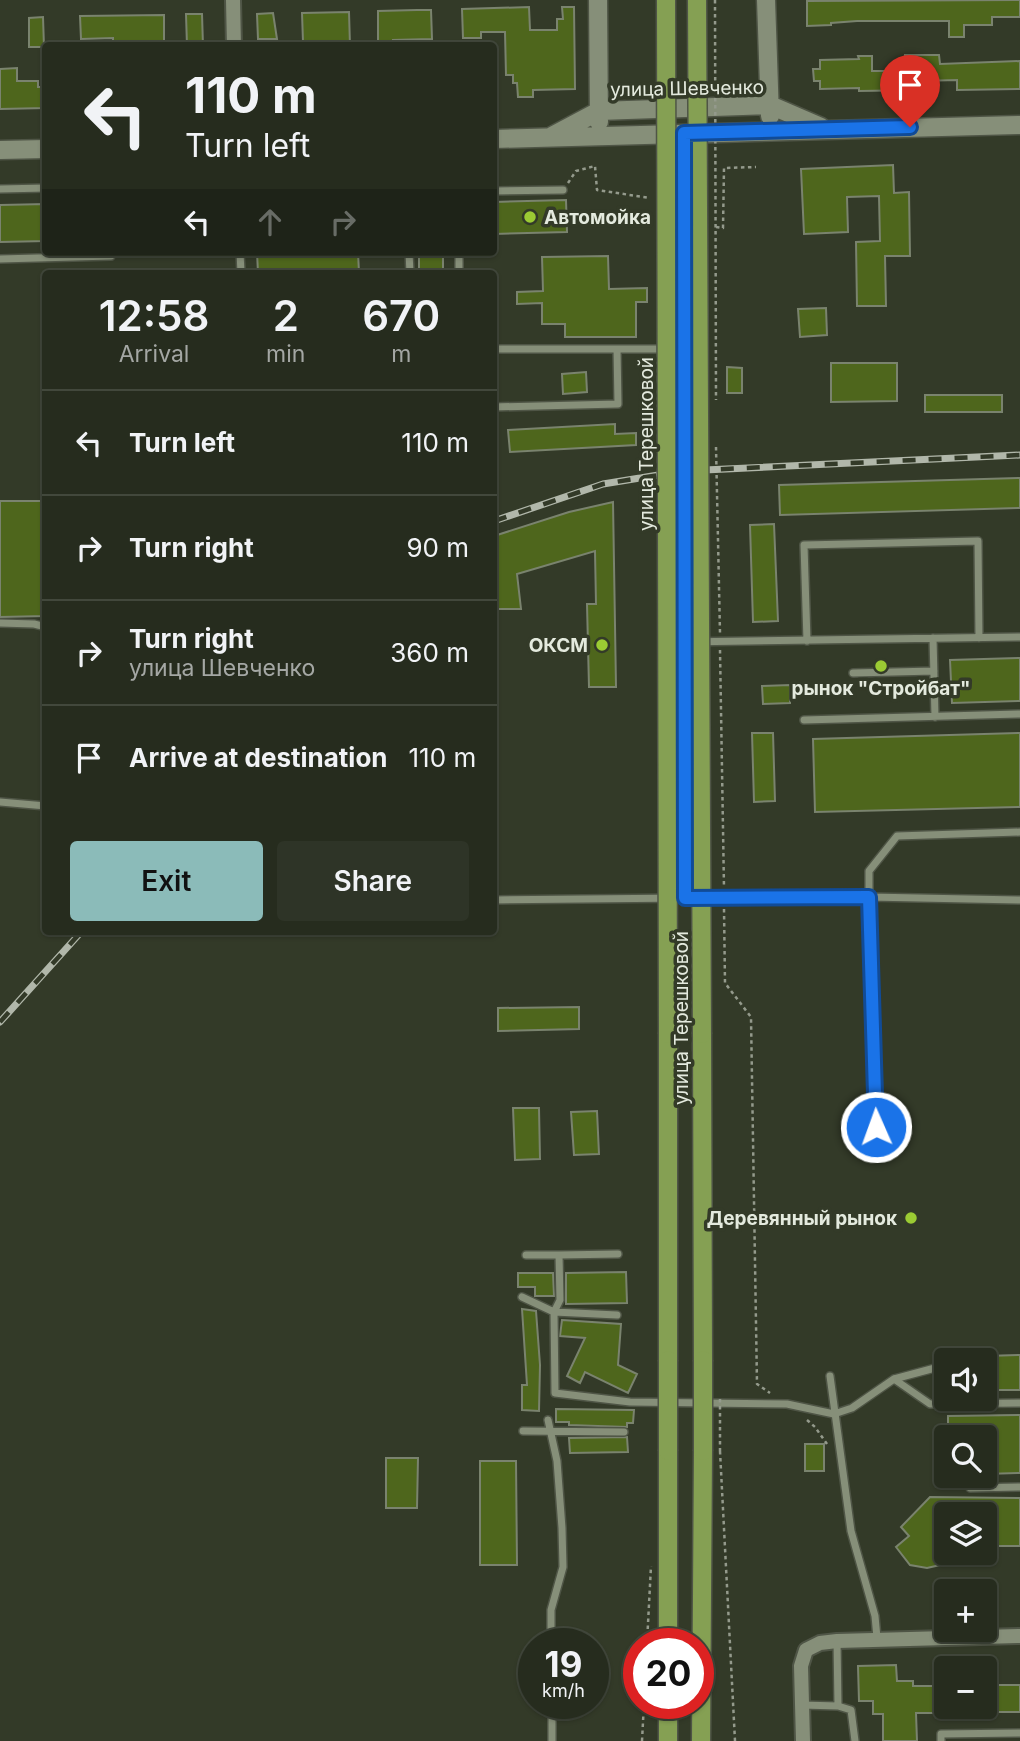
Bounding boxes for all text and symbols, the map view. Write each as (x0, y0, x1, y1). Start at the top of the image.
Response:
pin (880, 55, 940, 127)
text: 110 m (185, 66, 317, 125)
icon: arrive (891, 66, 929, 104)
icon: left (70, 70, 161, 161)
street label: улица Шевченко (610, 76, 764, 101)
text: Turn left (185, 126, 310, 165)
icon: left (178, 203, 216, 241)
icon: ahead (251, 203, 289, 241)
icon: right (324, 203, 362, 241)
place label: Автомойка (544, 206, 651, 229)
marker: Автомойка (522, 209, 538, 225)
text: 12:58 (99, 290, 209, 341)
text: 2 (273, 290, 299, 341)
text: 670 (362, 290, 440, 341)
text: Arrival (119, 340, 189, 368)
text: min (266, 340, 305, 368)
text: m (391, 340, 411, 368)
street label: улица Терешковой (635, 357, 658, 531)
icon: left (70, 424, 108, 462)
text: Turn left (129, 427, 235, 458)
text: 110 m (401, 427, 469, 458)
icon: right (70, 529, 108, 567)
text: Turn right (129, 532, 254, 563)
text: 90 m (406, 532, 469, 563)
text: Turn right (129, 623, 254, 654)
icon: right (70, 634, 108, 672)
place label: ОКСМ (529, 634, 588, 657)
text: 360 m (390, 637, 469, 668)
marker: ОКСМ (594, 637, 610, 653)
text: улица Шевченко (129, 654, 315, 682)
marker: рынок "Стройбат" (873, 658, 889, 674)
place label: рынок "Стройбат" (792, 677, 971, 700)
icon: arrive (70, 739, 108, 777)
text: Arrive at destination (129, 742, 388, 773)
text: 110 m (409, 742, 476, 773)
button: Exit (70, 841, 263, 921)
button: Share (277, 841, 469, 921)
street label: улица Терешковой (670, 931, 693, 1105)
position arrow (839, 1090, 913, 1164)
place label: Деревянный рынок (707, 1207, 897, 1230)
marker: Деревянный рынок (903, 1210, 919, 1226)
map controls (934, 1348, 997, 1719)
button: sound (934, 1348, 997, 1411)
button: search (934, 1425, 997, 1488)
button: layers (934, 1502, 997, 1565)
button: + (934, 1579, 997, 1642)
speed limit sign: 20 (623, 1628, 714, 1719)
text: 19 (545, 1643, 582, 1685)
button: − (934, 1656, 997, 1719)
text: km/h (542, 1680, 585, 1701)

